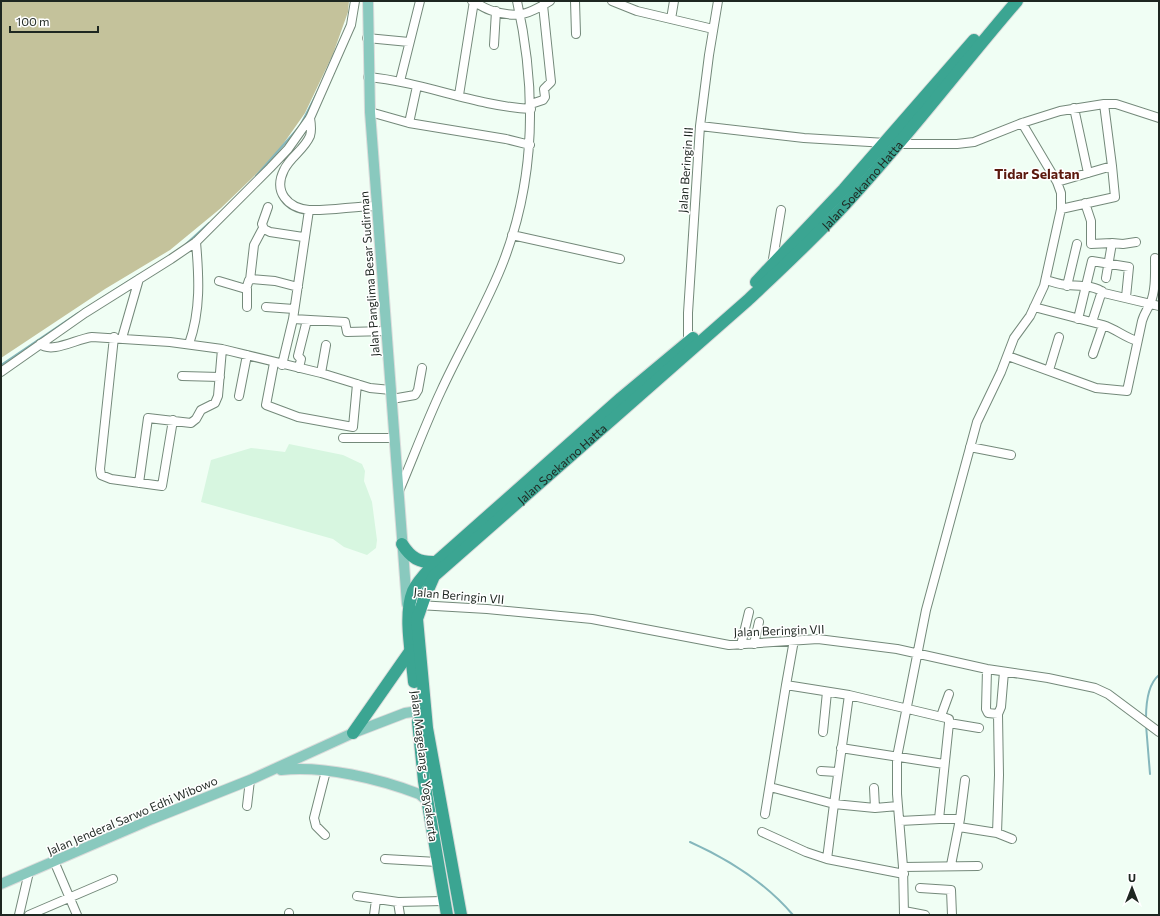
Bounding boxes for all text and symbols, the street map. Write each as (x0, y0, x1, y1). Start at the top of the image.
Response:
scale bar (10, 8, 98, 34)
text: 100 m (16, 14, 50, 28)
street label: Jalan Beringin III (675, 127, 696, 213)
street label: Jalan Soekarno Hatta (819, 138, 905, 233)
district label: Tidar Selatan (994, 165, 1080, 182)
street label: Jalan Panglima Besar Sudirman (356, 191, 383, 357)
street label: Jalan Soekarno Hatta (514, 421, 609, 507)
street label: Jalan Beringin VII (413, 584, 505, 607)
street label: Jalan Beringin VII (733, 621, 825, 640)
street label: Jalan Magelang - Yogyakarta (408, 689, 441, 843)
street label: Jalan Jenderal Sarwo Edhi Wibowo (45, 773, 220, 858)
north arrow (1112, 868, 1152, 908)
text: U (1128, 871, 1136, 884)

